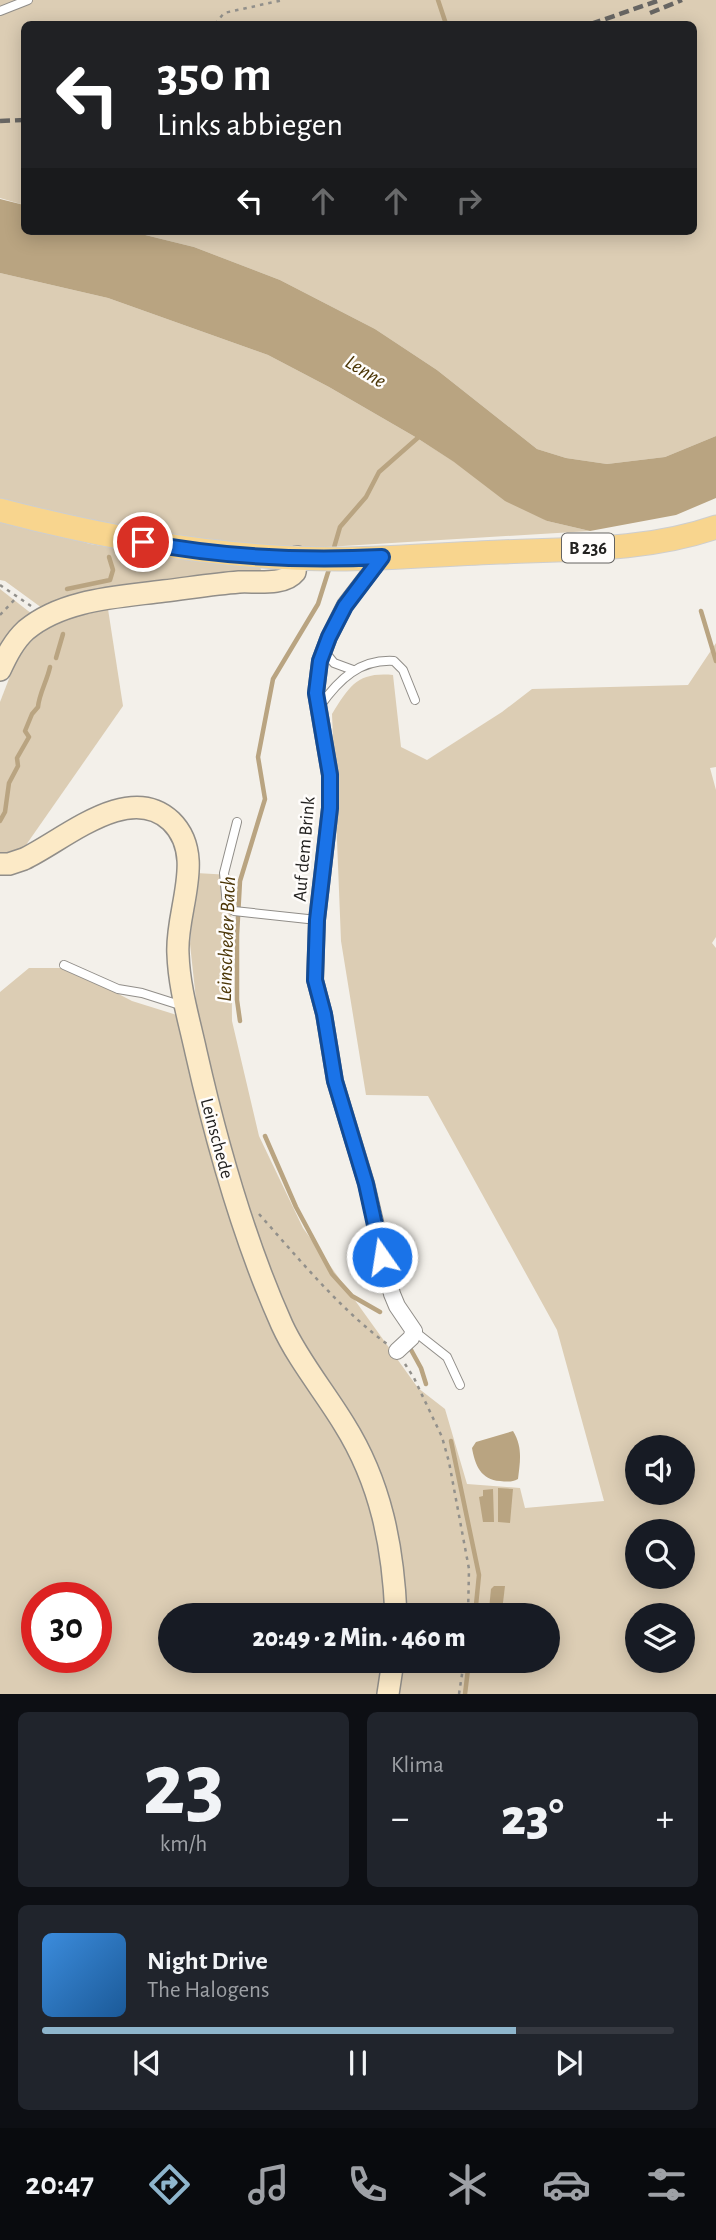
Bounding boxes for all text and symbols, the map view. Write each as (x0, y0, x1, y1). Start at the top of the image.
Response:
icon: left (42, 49, 133, 140)
text: 350 m (157, 51, 272, 100)
text: Links abbiegen (157, 109, 343, 141)
icon: left (231, 182, 269, 220)
icon: ahead (304, 182, 342, 220)
icon: ahead (377, 182, 415, 220)
icon: right (450, 182, 488, 220)
water label: Lenne (342, 351, 390, 392)
pin (113, 512, 173, 572)
icon: arrive (124, 523, 162, 561)
road number: B 236 (562, 534, 614, 562)
street label: Auf dem Brink (290, 796, 319, 902)
water label: Leinscheder Bach (214, 876, 239, 1002)
street label: Leinschede (197, 1096, 236, 1181)
position arrow (345, 1220, 419, 1294)
map controls (625, 1435, 695, 1673)
button: sound (625, 1435, 695, 1505)
button: search (625, 1519, 695, 1589)
speed limit sign: 30 (21, 1582, 112, 1673)
button: layers (625, 1603, 695, 1673)
text: 20:49 · 2 Min. · 460 m (252, 1625, 466, 1651)
text: 23 (142, 1740, 225, 1831)
text: Klima (391, 1754, 444, 1777)
text: 23° (501, 1792, 564, 1844)
text: − (391, 1800, 409, 1838)
text: + (656, 1800, 674, 1838)
text: km/h (160, 1833, 207, 1856)
text: Night Drive (147, 1948, 268, 1974)
text: The Halogens (147, 1979, 269, 2002)
icon: previous (128, 2044, 166, 2082)
icon: pause (339, 2044, 377, 2082)
icon: next (550, 2044, 588, 2082)
icon: directions (145, 2160, 194, 2209)
icon: music (244, 2160, 293, 2209)
icon: phone (343, 2160, 392, 2209)
icon: climate (443, 2160, 492, 2209)
icon: car (542, 2160, 591, 2209)
icon: filters (642, 2160, 691, 2209)
text: 20:47 (25, 2168, 94, 2200)

